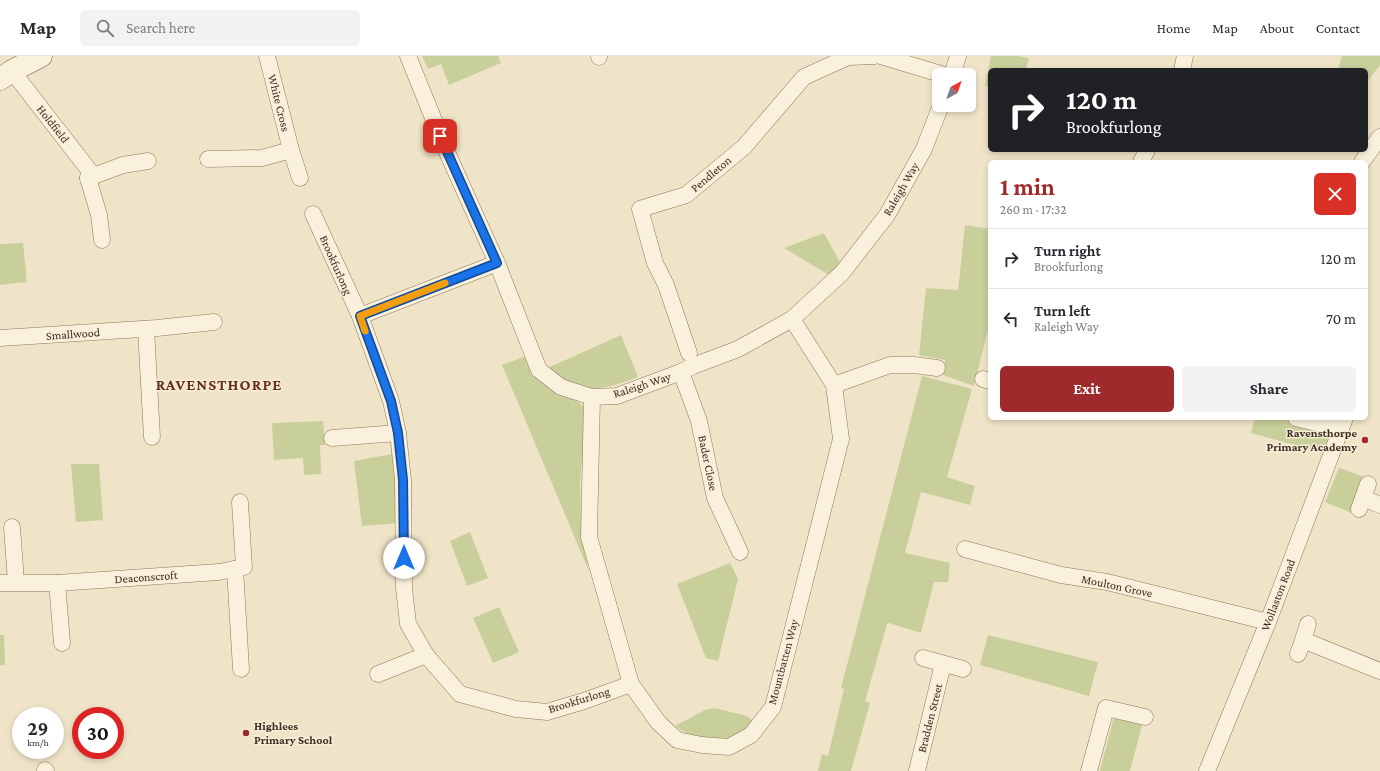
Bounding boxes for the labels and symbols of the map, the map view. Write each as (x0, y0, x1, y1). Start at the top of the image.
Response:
north arrow (932, 68, 976, 112)
street label: White Cross (265, 73, 293, 133)
street label: Holdfield (34, 102, 73, 146)
pin (423, 119, 457, 153)
street label: Pendleton (688, 153, 735, 195)
street label: Raleigh Way (880, 159, 922, 218)
street label: Brookfurlong (317, 233, 355, 297)
street label: Smallwood (46, 325, 101, 343)
street label: Raleigh Way (611, 369, 673, 401)
district label: RAVENSTHORPE (156, 376, 282, 393)
place label: Ravensthorpe Primary Academy (1267, 426, 1357, 454)
street label: Bader Close (695, 434, 721, 492)
marker: Ravensthorpe Primary Academy (1360, 435, 1370, 445)
position arrow (383, 537, 425, 579)
street label: Wollaston Road (1258, 556, 1298, 633)
street label: Deaconscroft (114, 568, 179, 586)
street label: Moulton Grove (1080, 572, 1154, 600)
street label: Mountbatten Way (765, 617, 801, 706)
street label: Bradden Street (915, 681, 946, 754)
street label: Brookfurlong (547, 684, 612, 716)
speed limit sign: 30 (72, 707, 124, 759)
place label: Highlees Primary School (254, 719, 333, 747)
marker: Highlees Primary School (241, 728, 251, 738)

